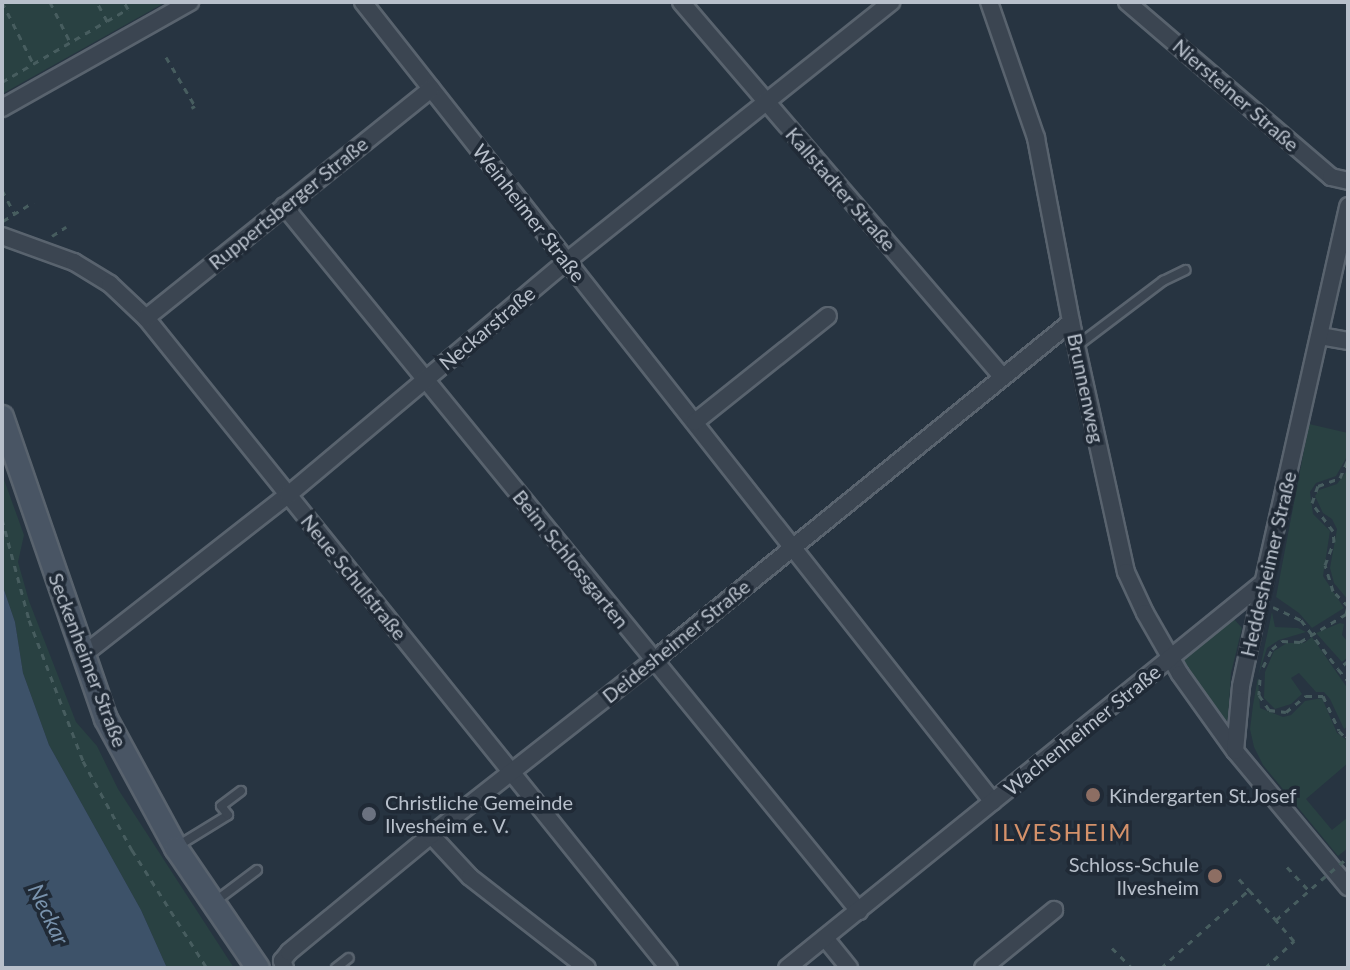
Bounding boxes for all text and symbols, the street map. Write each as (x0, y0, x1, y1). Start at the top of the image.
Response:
street label: Niersteiner Straße (1168, 34, 1304, 156)
street label: Kallstadter Straße (781, 122, 901, 256)
street label: Ruppertsberger Straße (203, 131, 373, 275)
street label: Weinheimer Straße (468, 139, 590, 287)
street label: Neckarstraße (434, 281, 540, 375)
street label: Brunnenweg (1063, 331, 1109, 445)
street label: Heddesheimer Straße (1235, 469, 1301, 659)
street label: Beim Schlossgarten (508, 485, 634, 633)
street label: Neue Schulstraße (296, 509, 412, 645)
street label: Seckenheimer Straße (44, 569, 132, 751)
street label: Deidesheimer Straße (597, 574, 755, 708)
street label: Wachenheimer Straße (999, 659, 1165, 801)
place label: Kindergarten St.Josef (1109, 783, 1296, 807)
marker: Kindergarten St.Josef (1084, 786, 1102, 804)
place label: Christliche Gemeinde Ilvesheim e. V. (385, 790, 573, 837)
marker: Christliche Gemeinde Ilvesheim e. V. (360, 805, 378, 823)
district label: ILVESHEIM (993, 818, 1133, 846)
place label: Schloss-Schule Ilvesheim (1069, 852, 1199, 899)
marker: Schloss-Schule Ilvesheim (1206, 867, 1224, 885)
water label: Neckar (23, 879, 75, 949)

